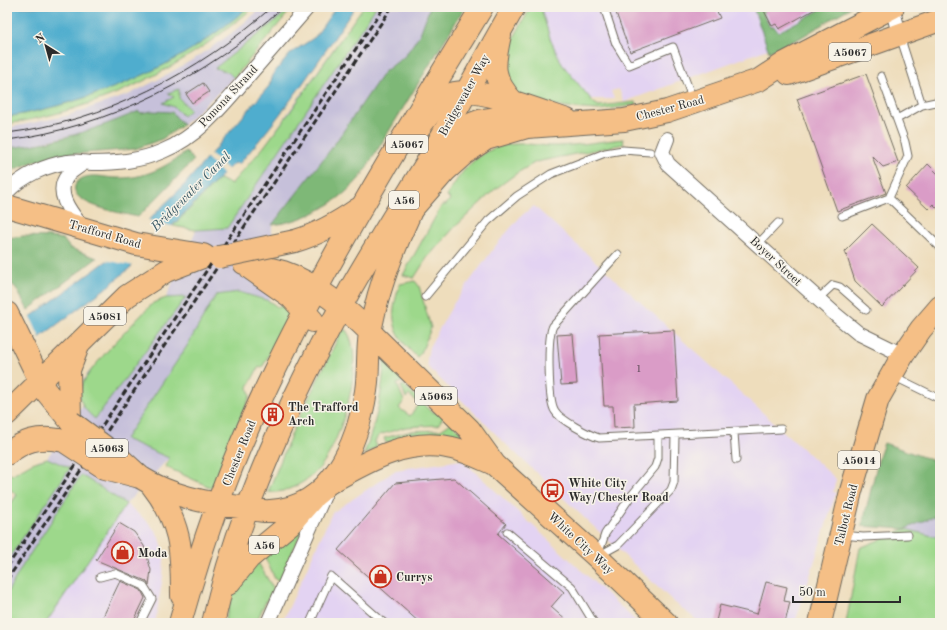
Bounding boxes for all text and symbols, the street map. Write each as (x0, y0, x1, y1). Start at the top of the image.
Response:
north arrow (26, 26, 66, 66)
text: N (34, 32, 48, 46)
road number: A5067 (829, 43, 871, 61)
street label: Bridgewater Way (437, 52, 493, 138)
street label: Pomona Strand (197, 63, 260, 130)
street label: Chester Road (635, 94, 706, 124)
road number: A5067 (386, 135, 428, 153)
water label: Bridgewater Canal (148, 150, 233, 235)
road number: A56 (389, 191, 419, 209)
street label: Trafford Road (67, 219, 142, 251)
street label: Boyer Street (747, 235, 803, 288)
road number: A5081 (84, 307, 126, 325)
house number: 1 (636, 364, 642, 374)
road number: A5063 (415, 387, 457, 405)
building icon: The Trafford Arch (259, 401, 285, 427)
place label: The Trafford Arch (288, 402, 359, 428)
street label: Chester Road (221, 419, 259, 488)
road number: A5063 (86, 439, 128, 457)
road number: A5014 (838, 451, 880, 469)
bus stop icon: White City Way/Chester Road (539, 477, 565, 503)
place label: White City Way/Chester Road (568, 478, 669, 504)
street label: Talbot Road (833, 483, 860, 548)
street label: White City Way (545, 510, 616, 577)
road number: A56 (249, 536, 279, 554)
shop icon: Moda (110, 540, 136, 566)
place label: Moda (138, 548, 167, 560)
shop icon: Currys (368, 564, 394, 590)
place label: Currys (396, 572, 432, 584)
scale bar (793, 578, 900, 604)
text: 50 m (799, 586, 826, 599)

